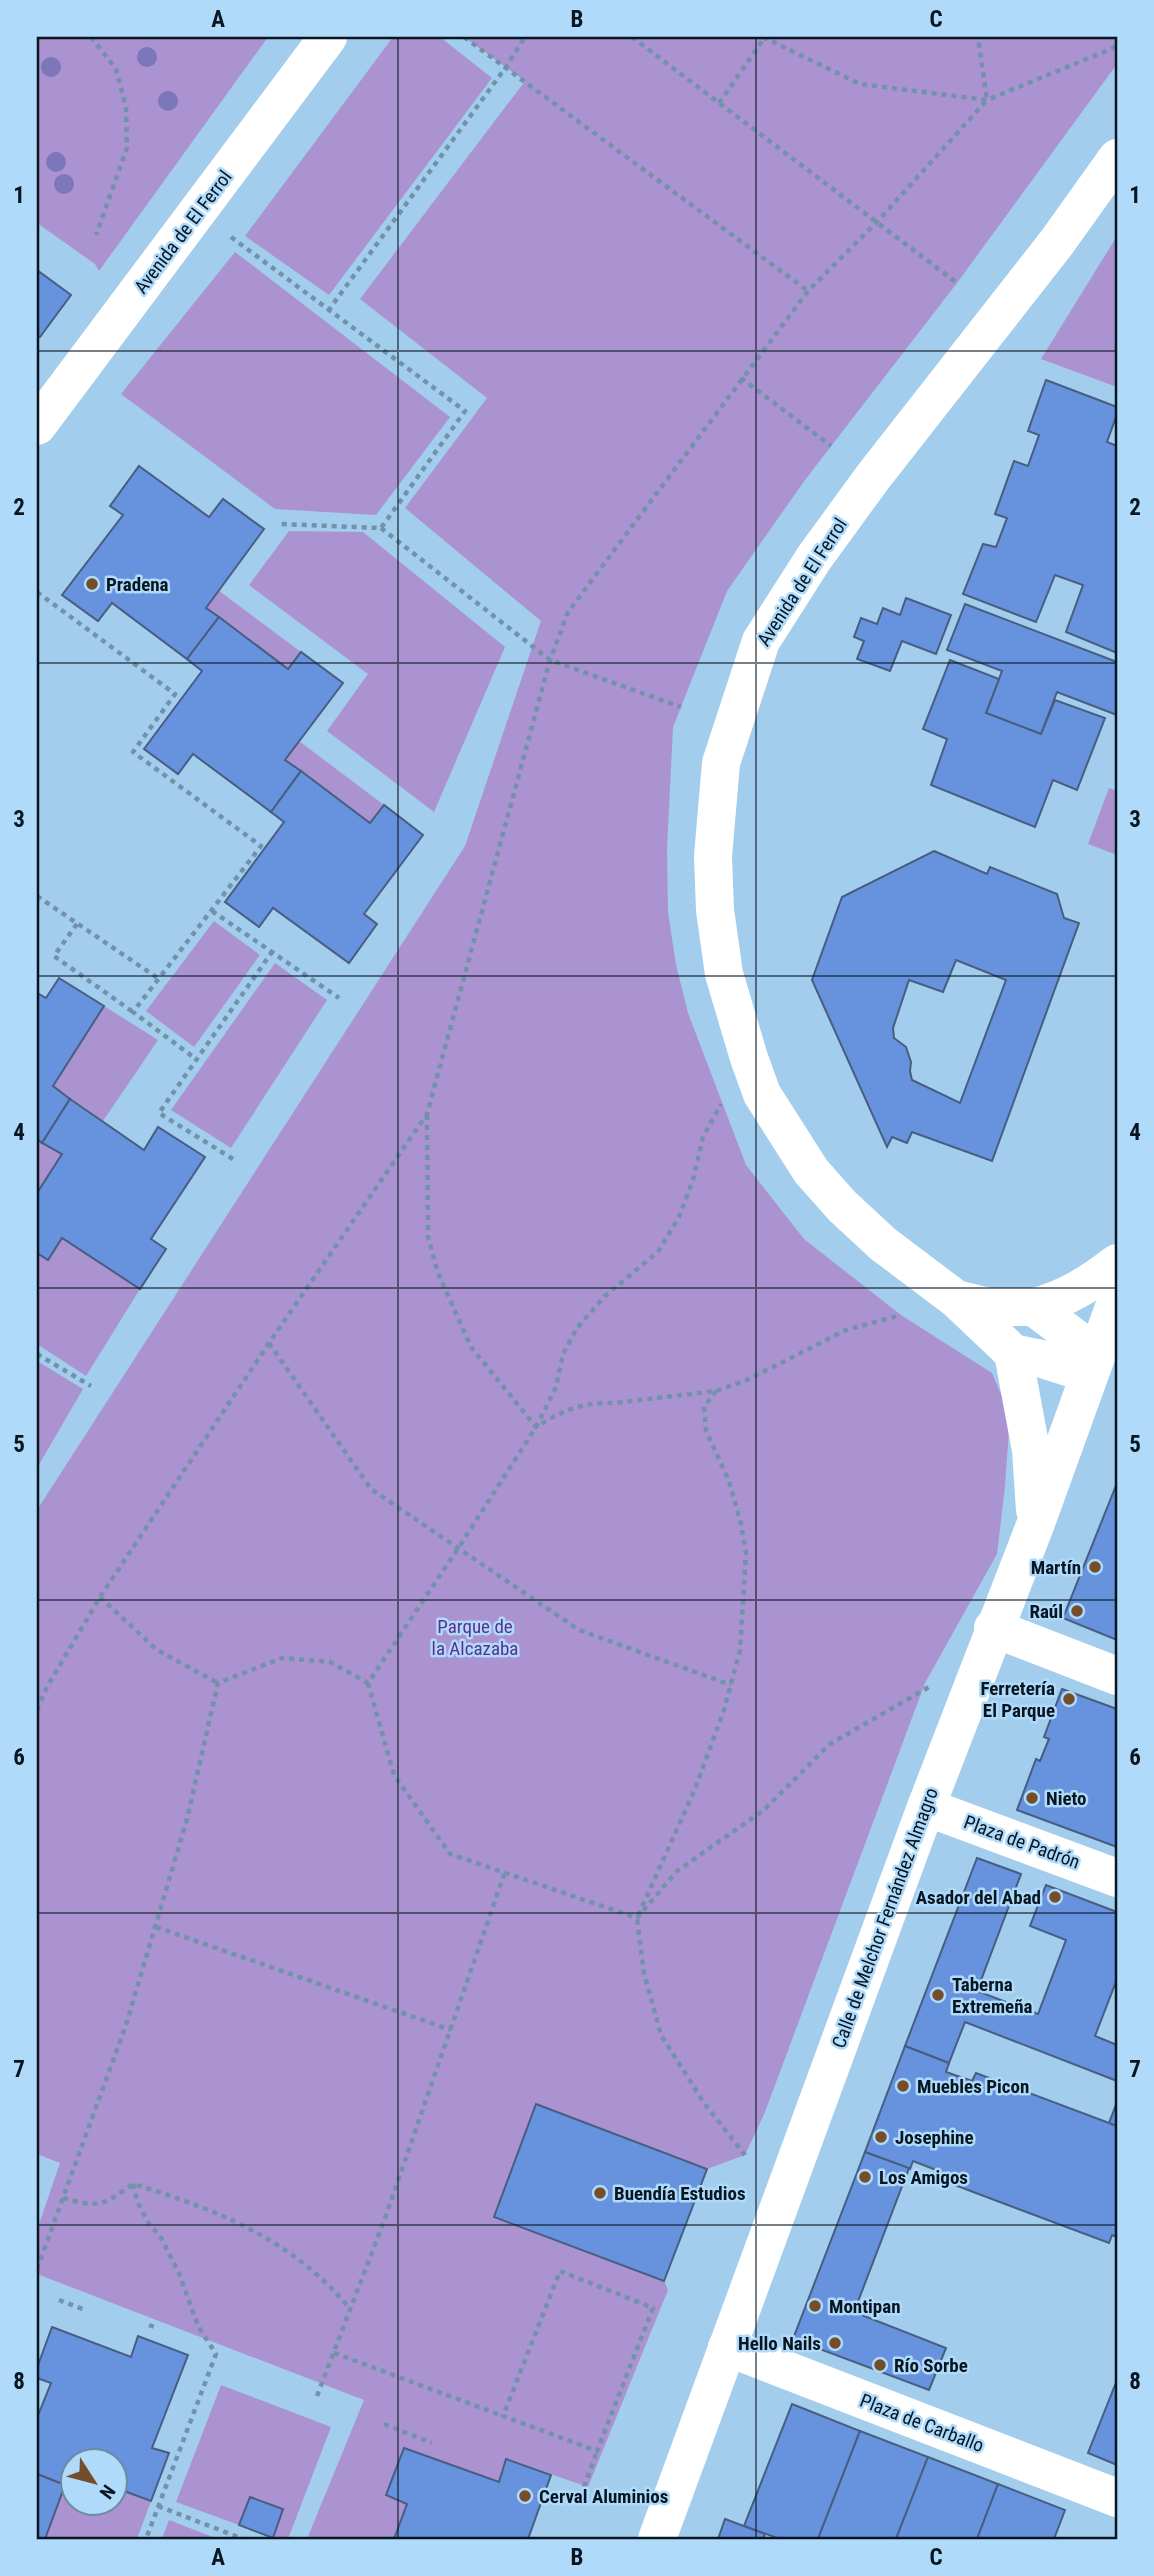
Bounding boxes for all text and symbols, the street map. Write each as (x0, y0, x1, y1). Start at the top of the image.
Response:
text: A (211, 6, 225, 33)
text: B (571, 6, 583, 33)
text: C (929, 6, 943, 33)
street label: Avenida de El Ferrol (129, 166, 237, 298)
text: 1 (13, 182, 25, 209)
text: 1 (1129, 182, 1141, 209)
text: 2 (13, 494, 25, 521)
text: 2 (1129, 494, 1141, 521)
street label: Avenida de El Ferrol (752, 514, 852, 650)
place label: Pradena (106, 573, 169, 596)
marker: Pradena (84, 576, 100, 592)
text: 3 (13, 806, 25, 833)
text: 3 (1129, 806, 1141, 833)
text: 4 (13, 1119, 25, 1146)
text: 4 (1129, 1119, 1141, 1146)
text: 5 (13, 1431, 25, 1458)
text: 5 (1129, 1431, 1141, 1458)
place label: Martín (1031, 1556, 1081, 1579)
marker: Martín (1087, 1559, 1103, 1575)
place label: Raúl (1029, 1600, 1063, 1623)
marker: Raúl (1069, 1603, 1085, 1619)
park label: Parque de la Alcazaba (432, 1615, 518, 1660)
place label: Ferretería El Parque (980, 1677, 1055, 1722)
marker: Ferretería El Parque (1061, 1691, 1077, 1707)
text: 6 (13, 1744, 25, 1771)
text: 6 (1129, 1744, 1141, 1771)
street label: Calle de Melchor Fernández Almagro (827, 1785, 943, 2051)
place label: Nieto (1046, 1787, 1087, 1810)
marker: Nieto (1024, 1790, 1040, 1806)
street label: Plaza de Padrón (961, 1810, 1083, 1874)
place label: Asador del Abad (916, 1886, 1041, 1909)
marker: Asador del Abad (1047, 1889, 1063, 1905)
place label: Taberna Extremeña (952, 1973, 1032, 2018)
marker: Taberna Extremeña (930, 1987, 946, 2003)
text: 7 (13, 2056, 25, 2083)
text: 7 (1129, 2056, 1141, 2083)
place label: Muebles Picon (917, 2075, 1029, 2098)
marker: Muebles Picon (895, 2078, 911, 2094)
place label: Josephine (895, 2126, 973, 2149)
marker: Josephine (873, 2129, 889, 2145)
place label: Los Amigos (879, 2166, 968, 2189)
marker: Los Amigos (857, 2169, 873, 2185)
place label: Buendía Estudios (614, 2182, 746, 2205)
marker: Buendía Estudios (592, 2185, 608, 2201)
place label: Montipan (829, 2295, 901, 2318)
marker: Montipan (807, 2298, 823, 2314)
place label: Hello Nails (738, 2332, 821, 2355)
marker: Hello Nails (827, 2335, 843, 2351)
place label: Río Sorbe (894, 2354, 968, 2377)
marker: Río Sorbe (872, 2357, 888, 2373)
text: 8 (13, 2368, 25, 2395)
text: 8 (1129, 2368, 1141, 2395)
street label: Plaza de Carballo (857, 2389, 987, 2457)
north arrow (60, 2446, 130, 2516)
text: N (95, 2480, 120, 2503)
place label: Cerval Aluminios (539, 2485, 668, 2508)
marker: Cerval Aluminios (517, 2488, 533, 2504)
text: A (211, 2544, 225, 2571)
text: B (571, 2544, 583, 2571)
text: C (929, 2544, 943, 2571)

